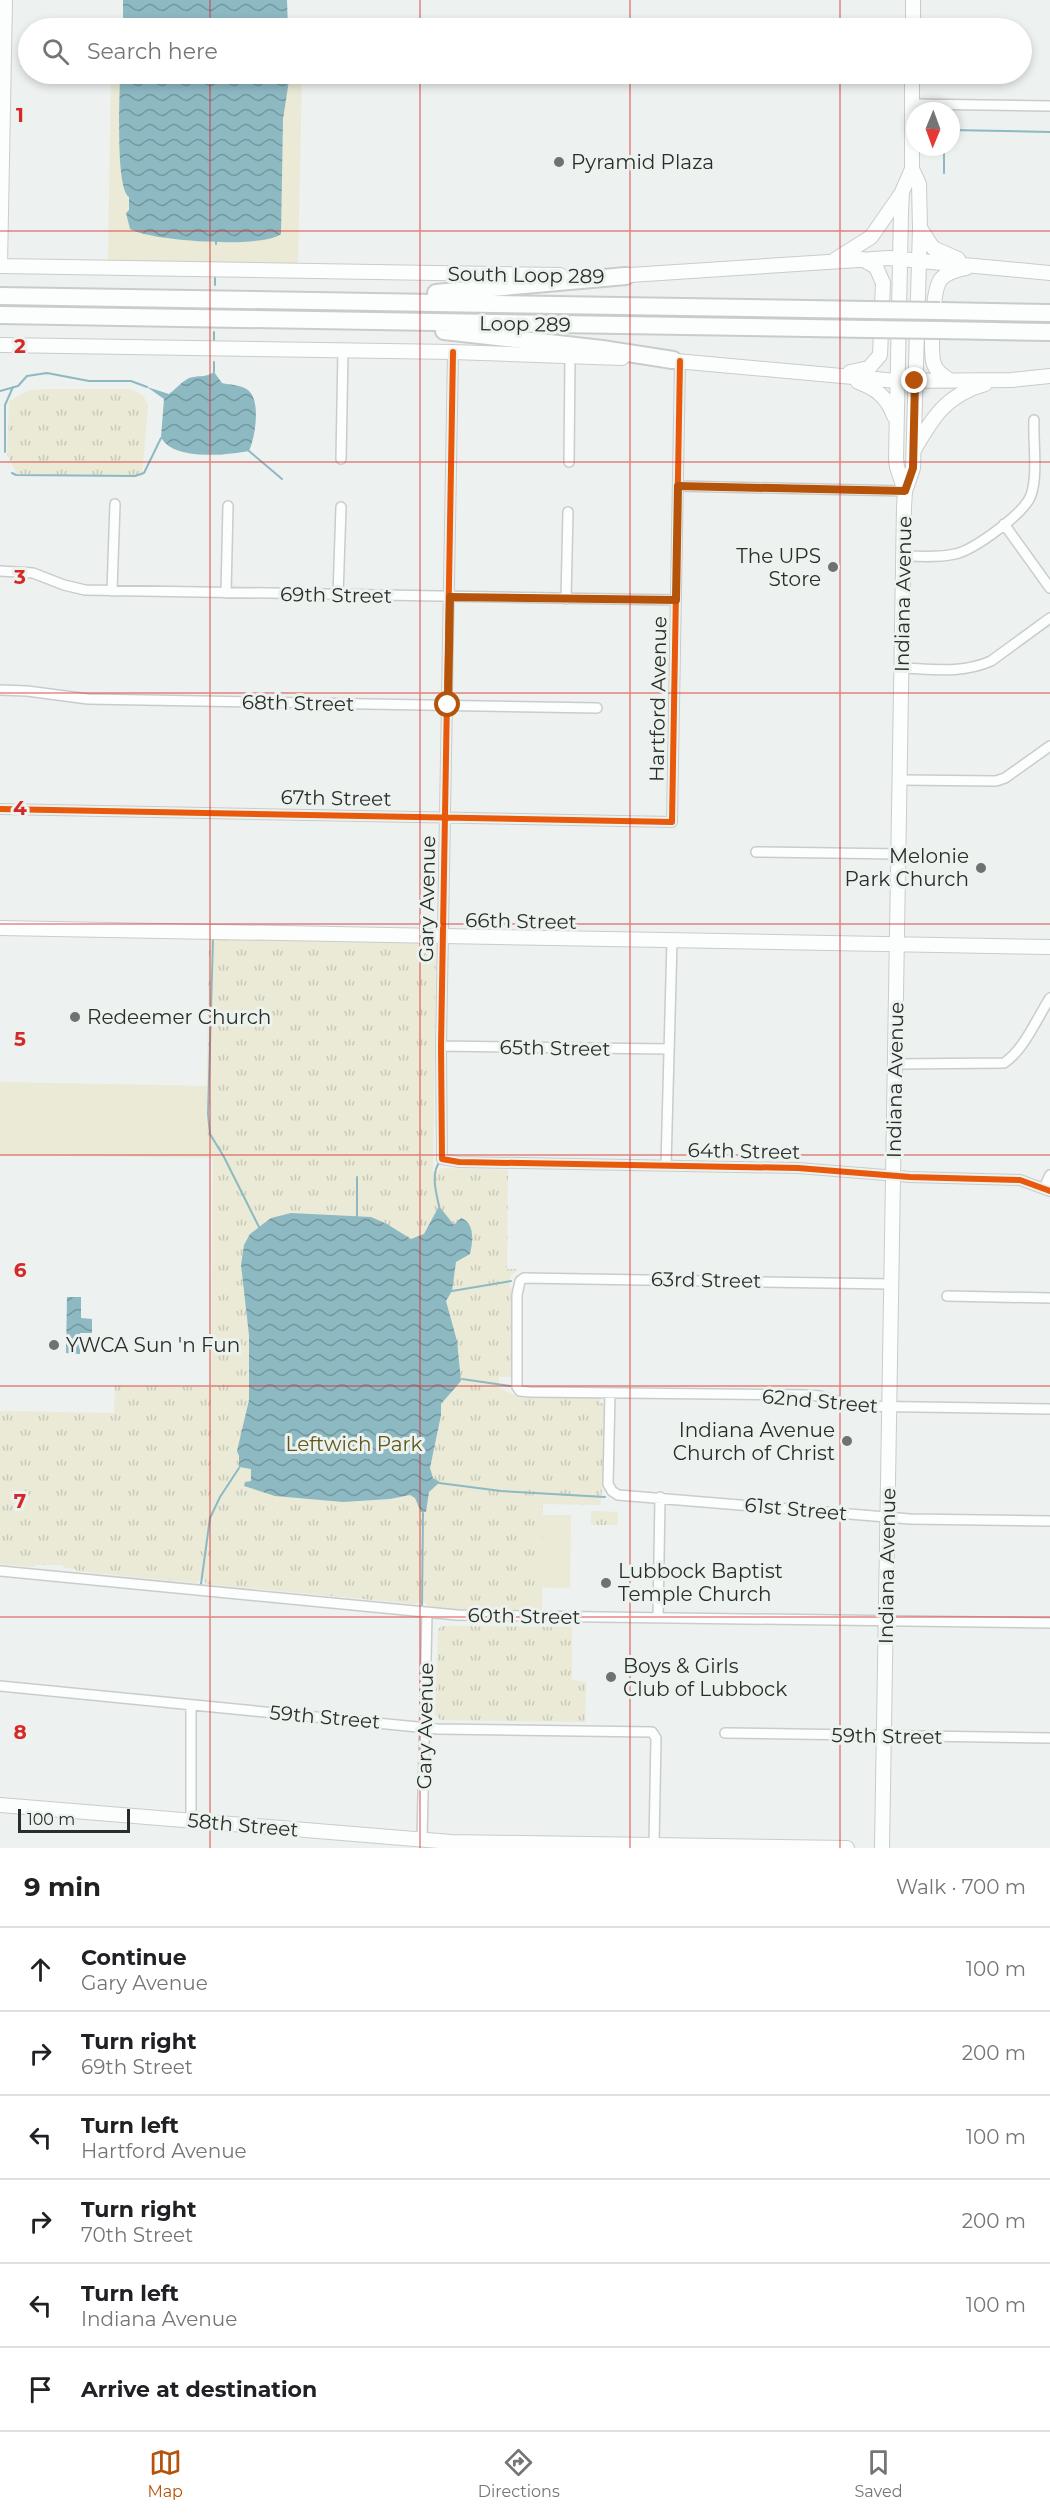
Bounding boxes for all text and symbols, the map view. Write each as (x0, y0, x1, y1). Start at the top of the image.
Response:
search box (18, 18, 1032, 84)
icon: search (39, 35, 72, 68)
text: Search here (87, 38, 218, 65)
north arrow (906, 102, 960, 156)
text: 1 (16, 103, 24, 127)
place label: Pyramid Plaza (571, 150, 714, 174)
marker: Pyramid Plaza (552, 155, 566, 169)
street label: South Loop 289 (447, 262, 605, 288)
street label: Loop 289 (479, 311, 571, 337)
text: 2 (14, 334, 26, 358)
route end (901, 367, 927, 393)
street label: Indiana Avenue (890, 516, 916, 672)
place label: The UPS Store (736, 544, 821, 591)
marker: The UPS Store (826, 560, 840, 574)
text: 3 (13, 565, 26, 589)
street label: 69th Street (280, 582, 392, 608)
street label: Hartford Avenue (645, 616, 671, 782)
street label: 68th Street (242, 690, 354, 716)
route start (434, 691, 460, 717)
street label: 67th Street (280, 785, 392, 811)
text: 4 (13, 796, 27, 820)
street label: Gary Avenue (414, 835, 440, 963)
place label: Melonie Park Church (845, 844, 969, 891)
marker: Melonie Park Church (974, 861, 988, 875)
street label: 66th Street (465, 908, 577, 934)
street label: Indiana Avenue (882, 1002, 908, 1158)
place label: Redeemer Church (87, 1005, 271, 1029)
marker: Redeemer Church (68, 1010, 82, 1024)
text: 5 (14, 1027, 26, 1051)
street label: 65th Street (499, 1035, 611, 1061)
street label: 64th Street (687, 1138, 801, 1164)
text: 6 (14, 1258, 27, 1282)
street label: 63rd Street (651, 1267, 761, 1293)
place label: YWCA Sun 'n Fun (66, 1333, 240, 1357)
marker: YWCA Sun 'n Fun (47, 1338, 61, 1352)
street label: 62nd Street (761, 1384, 879, 1418)
place label: Indiana Avenue Church of Christ (673, 1418, 835, 1465)
park label: Leftwich Park (286, 1432, 422, 1456)
marker: Indiana Avenue Church of Christ (840, 1434, 854, 1448)
street label: Indiana Avenue (874, 1488, 900, 1644)
text: 7 (14, 1489, 26, 1513)
street label: 61st Street (744, 1493, 848, 1525)
place label: Lubbock Baptist Temple Church (618, 1559, 783, 1606)
marker: Lubbock Baptist Temple Church (599, 1576, 613, 1590)
street label: 60th Street (467, 1603, 581, 1629)
place label: Boys & Girls Club of Lubbock (623, 1654, 787, 1701)
street label: Gary Avenue (412, 1662, 438, 1790)
marker: Boys & Girls Club of Lubbock (604, 1670, 618, 1684)
street label: 59th Street (269, 1700, 381, 1734)
text: 8 (13, 1720, 27, 1744)
street label: 59th Street (831, 1723, 943, 1749)
scale bar (18, 1806, 130, 1834)
street label: 58th Street (186, 1808, 300, 1842)
text: 100 m (27, 1810, 75, 1829)
text: 9 min (24, 1871, 101, 1903)
text: Walk · 700 m (896, 1875, 1026, 1899)
text: Continue (81, 1944, 187, 1971)
icon: ahead (24, 1953, 57, 1986)
text: 100 m (966, 1957, 1026, 1981)
text: Gary Avenue (81, 1971, 208, 1995)
text: Turn right (81, 2028, 196, 2055)
icon: right (24, 2037, 57, 2070)
text: 200 m (962, 2041, 1026, 2065)
text: 69th Street (81, 2055, 193, 2079)
text: Turn left (81, 2112, 179, 2139)
icon: left (24, 2121, 57, 2154)
text: 100 m (966, 2125, 1026, 2149)
text: Hartford Avenue (81, 2139, 247, 2163)
text: Turn right (81, 2196, 196, 2223)
icon: right (24, 2205, 57, 2238)
text: 200 m (962, 2209, 1026, 2233)
text: 70th Street (81, 2223, 193, 2247)
text: Turn left (81, 2280, 179, 2307)
icon: left (24, 2289, 57, 2322)
text: 100 m (966, 2293, 1026, 2317)
text: Indiana Avenue (81, 2307, 237, 2331)
icon: arrive (24, 2373, 57, 2406)
text: Arrive at destination (81, 2376, 317, 2403)
tab: Map (147, 2446, 183, 2501)
tab: Directions (478, 2446, 560, 2501)
tab: Saved (855, 2446, 903, 2501)

